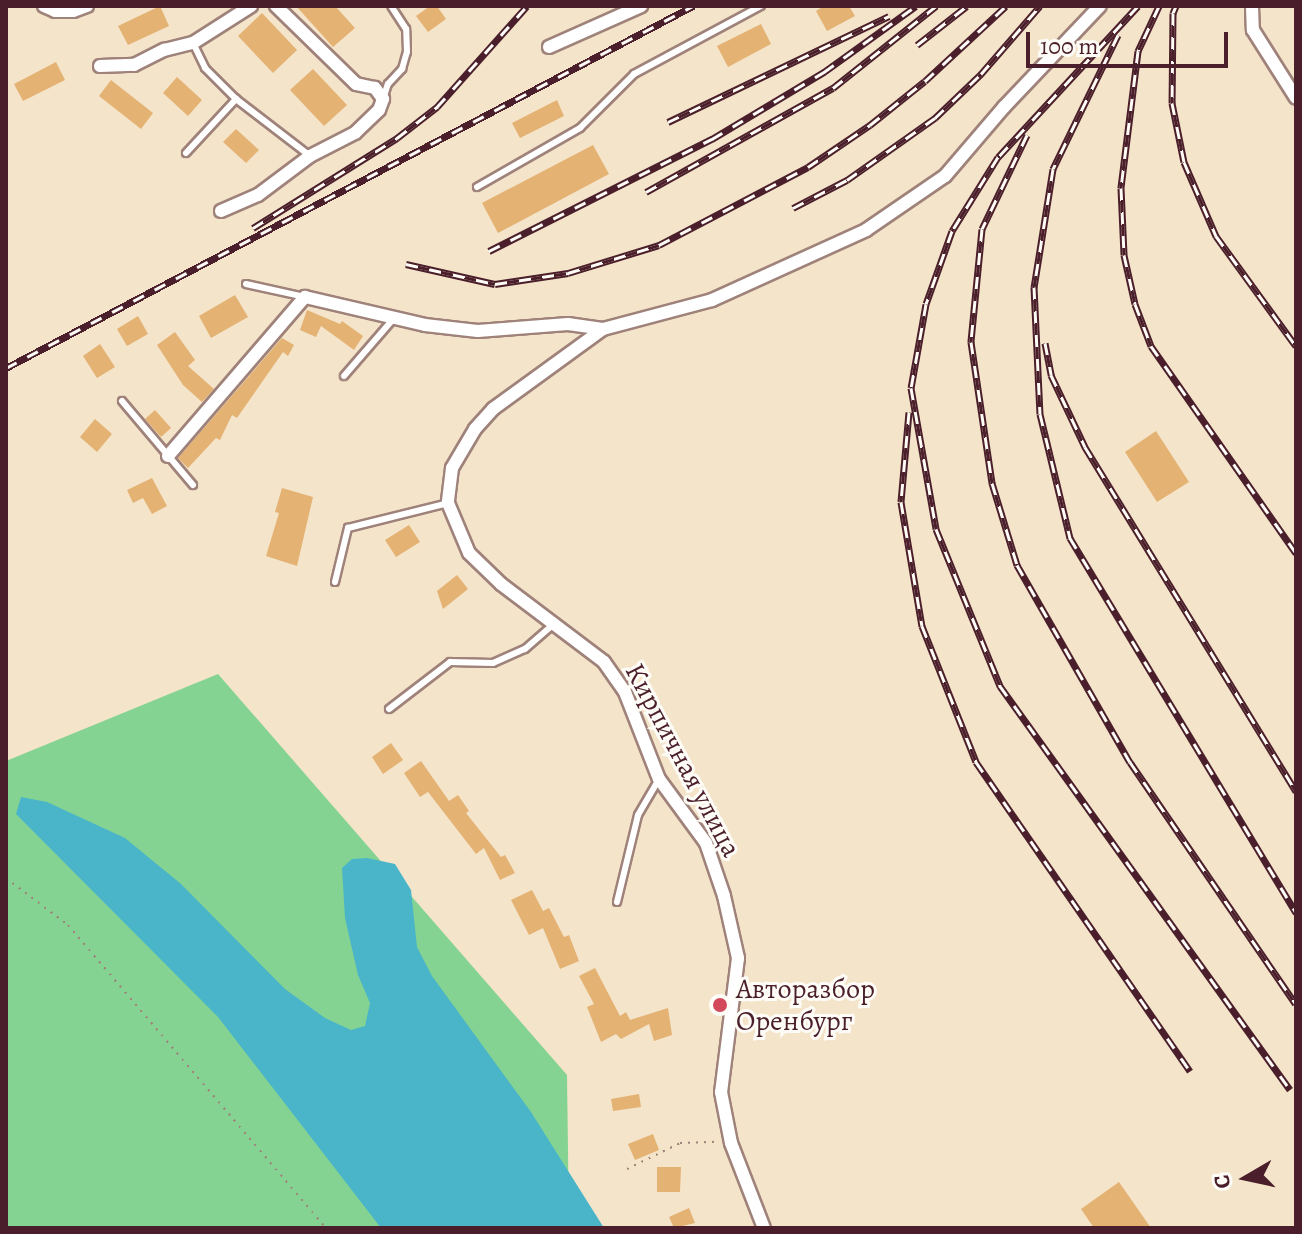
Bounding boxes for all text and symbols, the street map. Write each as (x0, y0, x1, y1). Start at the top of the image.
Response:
scale bar (1030, 16, 1232, 66)
text: 100 m (1040, 30, 1099, 62)
street label: Кирпичная улица (618, 657, 748, 863)
place label: Авторазбор Оренбург (736, 972, 875, 1038)
marker: Авторазбор Оренбург (711, 996, 729, 1014)
north arrow (1206, 1138, 1286, 1218)
text: С (1206, 1173, 1238, 1191)

